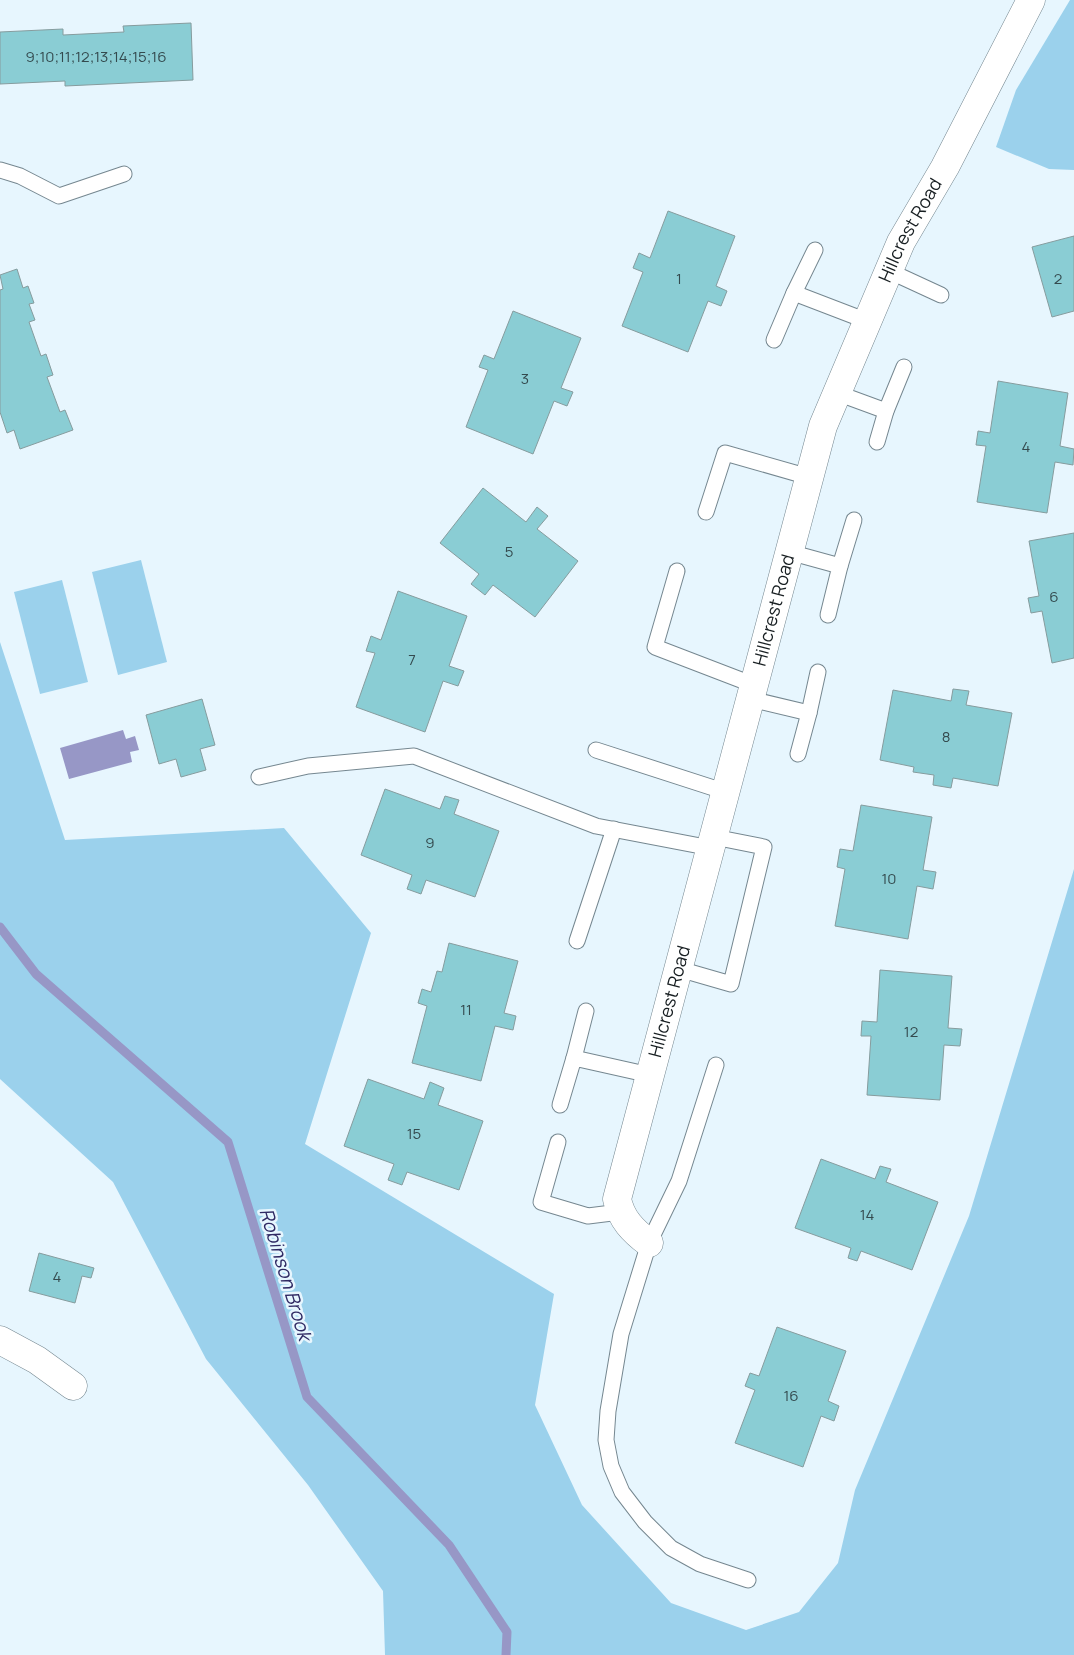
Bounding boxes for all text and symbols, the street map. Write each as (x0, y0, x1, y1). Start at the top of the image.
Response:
house number: 9;10;11;12;13;14;15;16 (26, 46, 167, 67)
street label: Hillcrest Road (872, 173, 947, 286)
house number: 1 (676, 268, 682, 289)
house number: 2 (1054, 268, 1062, 289)
house number: 3 (521, 368, 529, 389)
house number: 4 (1022, 436, 1031, 457)
house number: 5 (505, 541, 513, 562)
street label: Hillcrest Road (747, 552, 799, 669)
house number: 6 (1049, 586, 1059, 607)
house number: 7 (408, 649, 416, 670)
house number: 8 (942, 726, 950, 747)
house number: 9 (425, 832, 435, 853)
house number: 10 (882, 868, 897, 889)
street label: Hillcrest Road (642, 943, 695, 1060)
house number: 11 (460, 999, 472, 1020)
house number: 12 (904, 1021, 918, 1042)
house number: 15 (407, 1123, 421, 1144)
house number: 14 (860, 1204, 874, 1225)
water label: Robinson Brook (254, 1205, 319, 1346)
house number: 4 (53, 1266, 62, 1287)
house number: 16 (783, 1385, 799, 1406)

